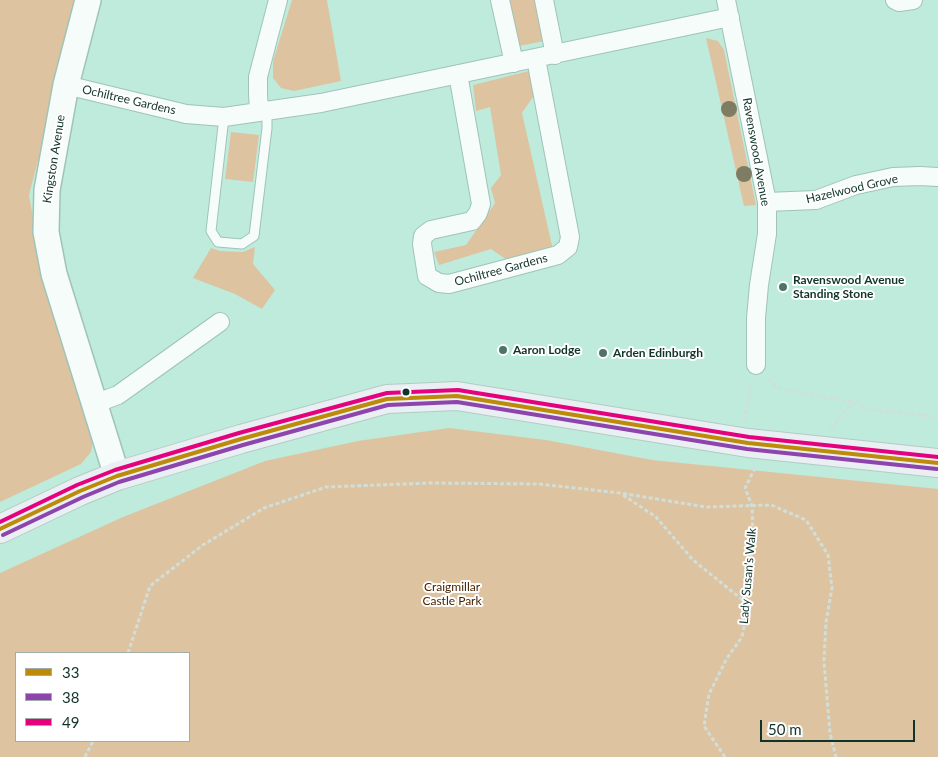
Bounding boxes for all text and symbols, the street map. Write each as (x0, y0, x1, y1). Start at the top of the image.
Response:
street label: Ochiltree Gardens (81, 82, 177, 118)
street label: Ravenswood Avenue (739, 97, 773, 207)
street label: Kingston Avenue (40, 114, 68, 204)
street label: Hazelwood Grove (805, 171, 899, 207)
street label: Ochiltree Gardens (453, 251, 549, 289)
place label: Ravenswood Avenue Standing Stone (793, 273, 905, 301)
marker: Ravenswood Avenue Standing Stone (777, 281, 789, 293)
place label: Aaron Lodge (513, 343, 581, 357)
marker: Aaron Lodge (497, 344, 509, 356)
place label: Arden Edinburgh (613, 346, 703, 360)
marker: Arden Edinburgh (597, 347, 609, 359)
unlabelled marker (401, 387, 411, 397)
street label: Lady Susan's Walk (737, 527, 759, 625)
park label: Craigmillar Castle Park (422, 580, 482, 608)
legend (15, 652, 190, 742)
text: 33 (62, 663, 79, 681)
text: 38 (62, 688, 79, 706)
scale bar (763, 710, 918, 742)
text: 49 (62, 713, 79, 731)
text: 50 m (768, 720, 802, 738)

